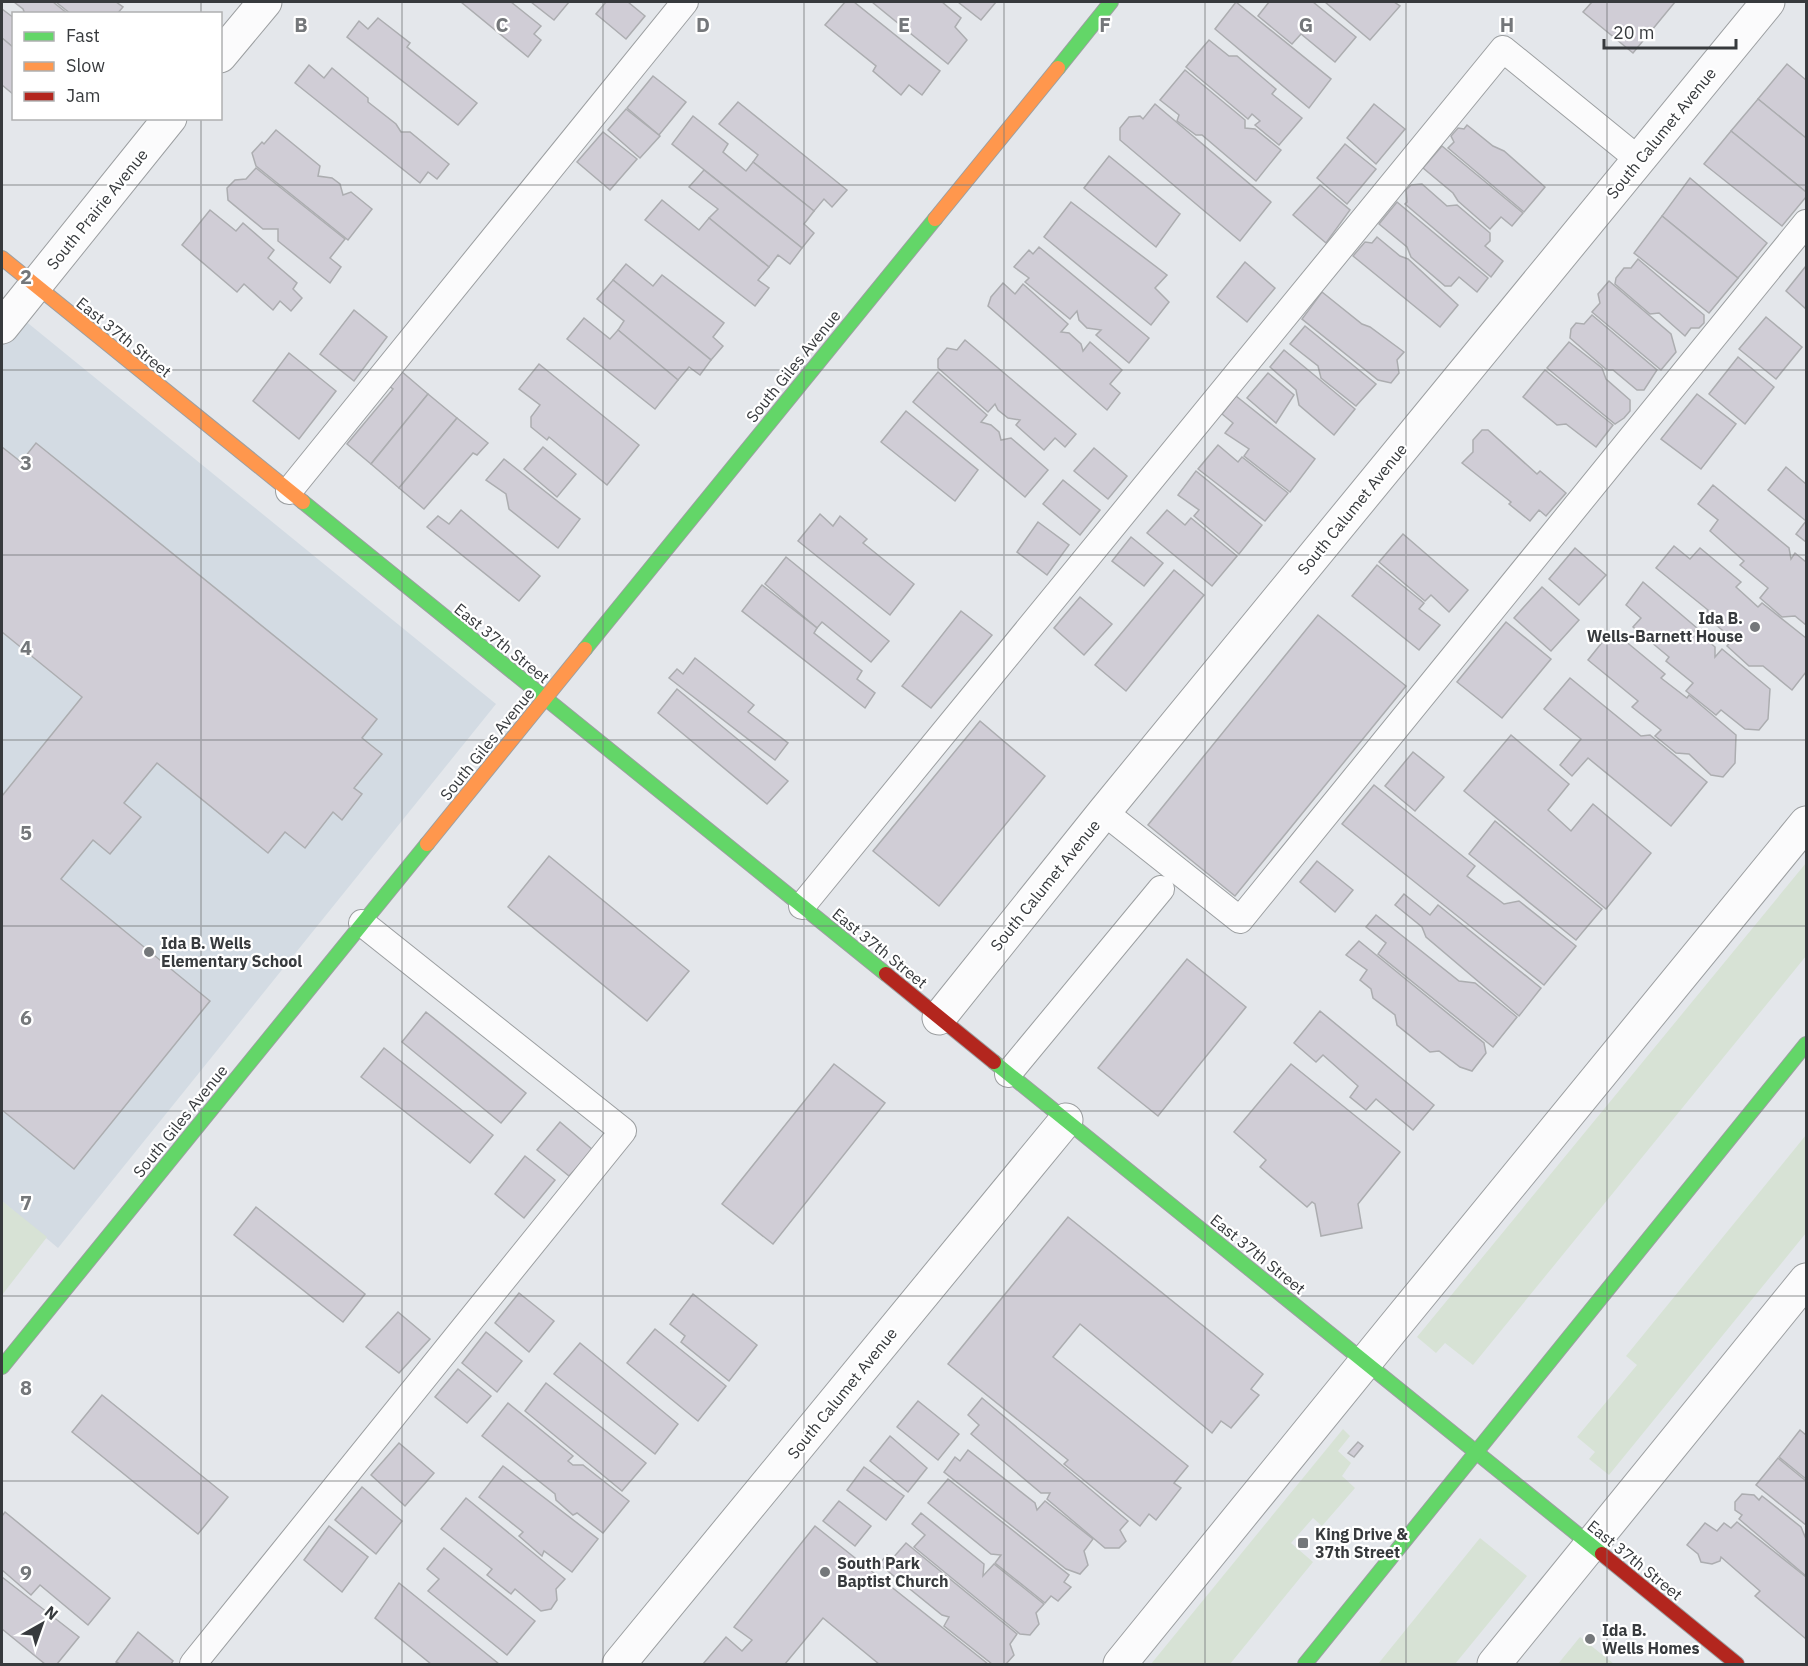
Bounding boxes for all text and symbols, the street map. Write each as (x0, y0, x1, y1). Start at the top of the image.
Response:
text: B (294, 11, 308, 38)
text: C (495, 11, 509, 38)
text: D (696, 11, 710, 38)
text: E (898, 11, 910, 38)
text: F (1099, 11, 1111, 38)
text: G (1299, 11, 1313, 38)
text: H (1500, 11, 1514, 38)
legend (12, 12, 222, 120)
scale bar (1604, 12, 1736, 50)
text: 20 m (1613, 21, 1655, 44)
text: Fast (66, 24, 100, 47)
text: Slow (66, 54, 105, 77)
street label: South Calumet Avenue (1602, 63, 1720, 203)
text: Jam (66, 84, 101, 107)
street label: South Prairie Avenue (42, 144, 152, 273)
text: 2 (20, 263, 32, 290)
street label: East 37th Street (72, 293, 176, 381)
street label: South Giles Avenue (741, 306, 845, 426)
street label: South Calumet Avenue (1293, 439, 1411, 579)
text: 3 (20, 449, 32, 476)
street label: East 37th Street (450, 599, 554, 687)
place label: Ida B. Wells-Barnett House (1587, 608, 1743, 646)
marker: Ida B. Wells-Barnett House (1748, 620, 1762, 634)
text: 4 (20, 634, 32, 661)
street label: South Giles Avenue (435, 684, 539, 804)
street label: South Calumet Avenue (986, 815, 1104, 955)
text: 5 (20, 819, 32, 846)
street label: East 37th Street (828, 904, 932, 992)
place label: Ida B. Wells Elementary School (161, 933, 302, 971)
marker: Ida B. Wells Elementary School (142, 945, 156, 959)
text: 6 (20, 1004, 32, 1031)
street label: South Giles Avenue (128, 1061, 232, 1181)
text: 7 (20, 1189, 32, 1216)
street label: East 37th Street (1206, 1210, 1310, 1298)
street label: South Calumet Avenue (783, 1323, 901, 1463)
text: 8 (20, 1374, 32, 1401)
street label: East 37th Street (1583, 1516, 1687, 1604)
place label: King Drive & 37th Street (1315, 1524, 1408, 1562)
marker: King Drive & 37th Street (1296, 1536, 1310, 1550)
place label: South Park Baptist Church (837, 1553, 949, 1591)
text: 9 (20, 1559, 32, 1586)
marker: South Park Baptist Church (818, 1565, 832, 1579)
north arrow (12, 1594, 72, 1654)
text: N (41, 1601, 63, 1624)
place label: Ida B. Wells Homes (1602, 1620, 1700, 1658)
marker: Ida B. Wells Homes (1583, 1632, 1597, 1646)

